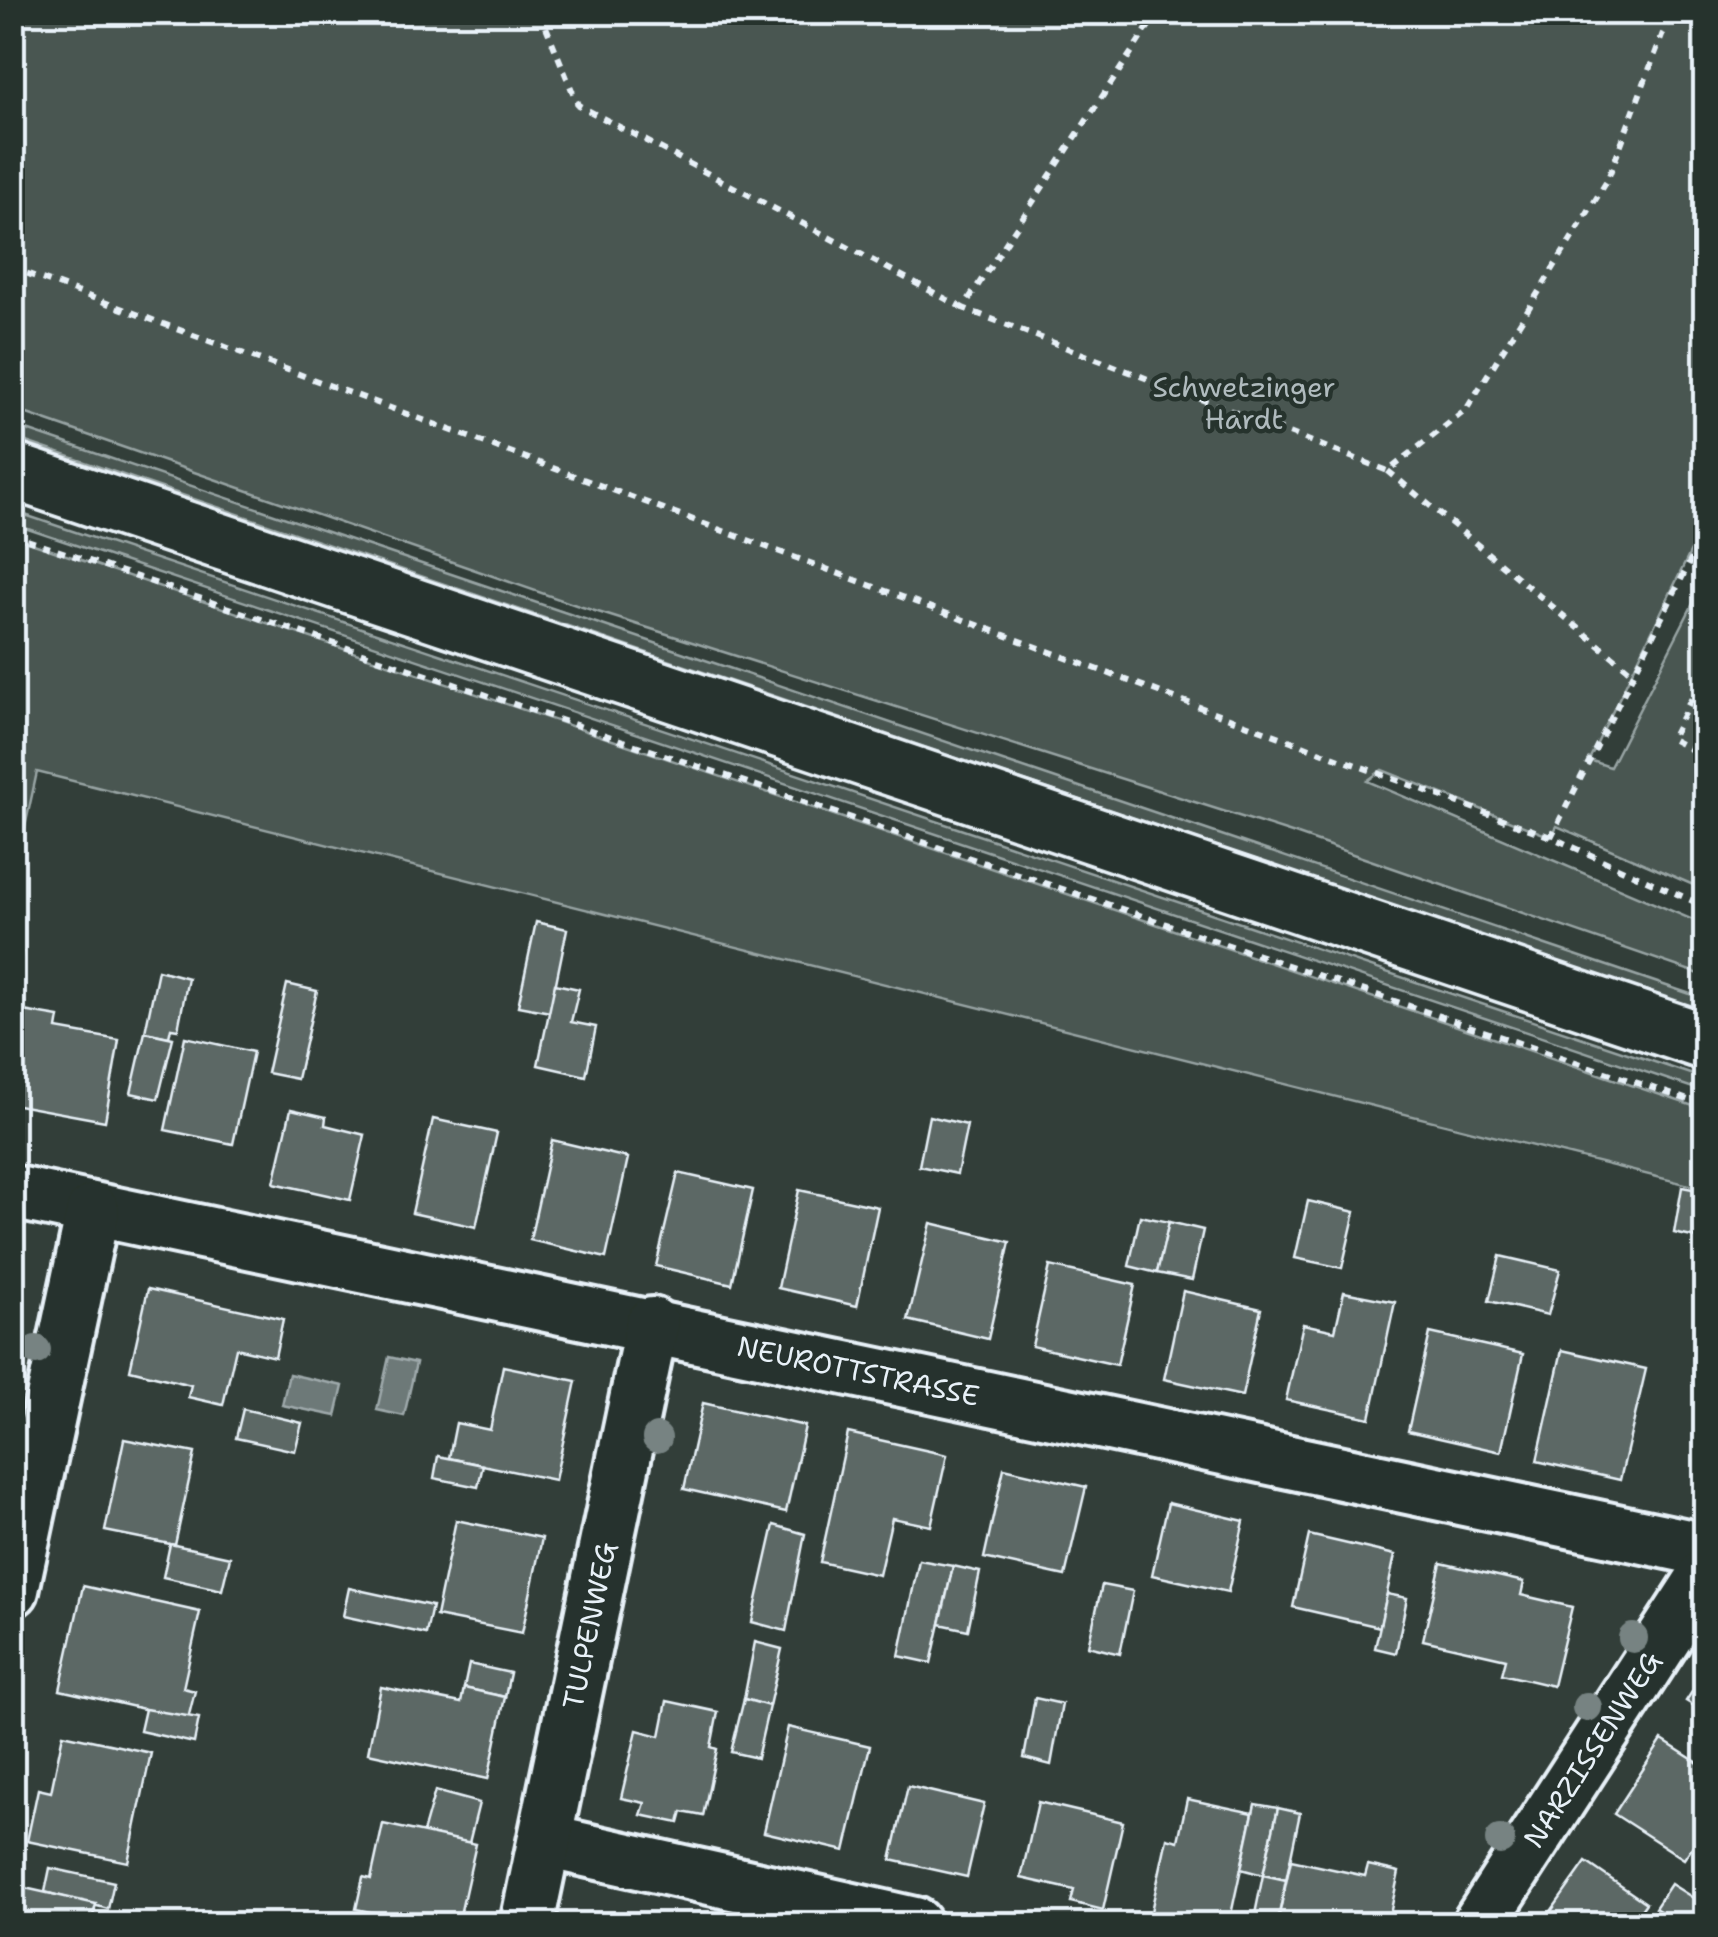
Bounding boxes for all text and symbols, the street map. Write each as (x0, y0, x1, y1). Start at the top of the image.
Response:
park label: Schwetzinger Hardt (1152, 368, 1336, 438)
street label: NEUROTTSTRASSE (734, 1327, 983, 1415)
street label: TULPENWEG (553, 1539, 625, 1712)
street label: NARZISSENWEG (1514, 1644, 1670, 1855)

